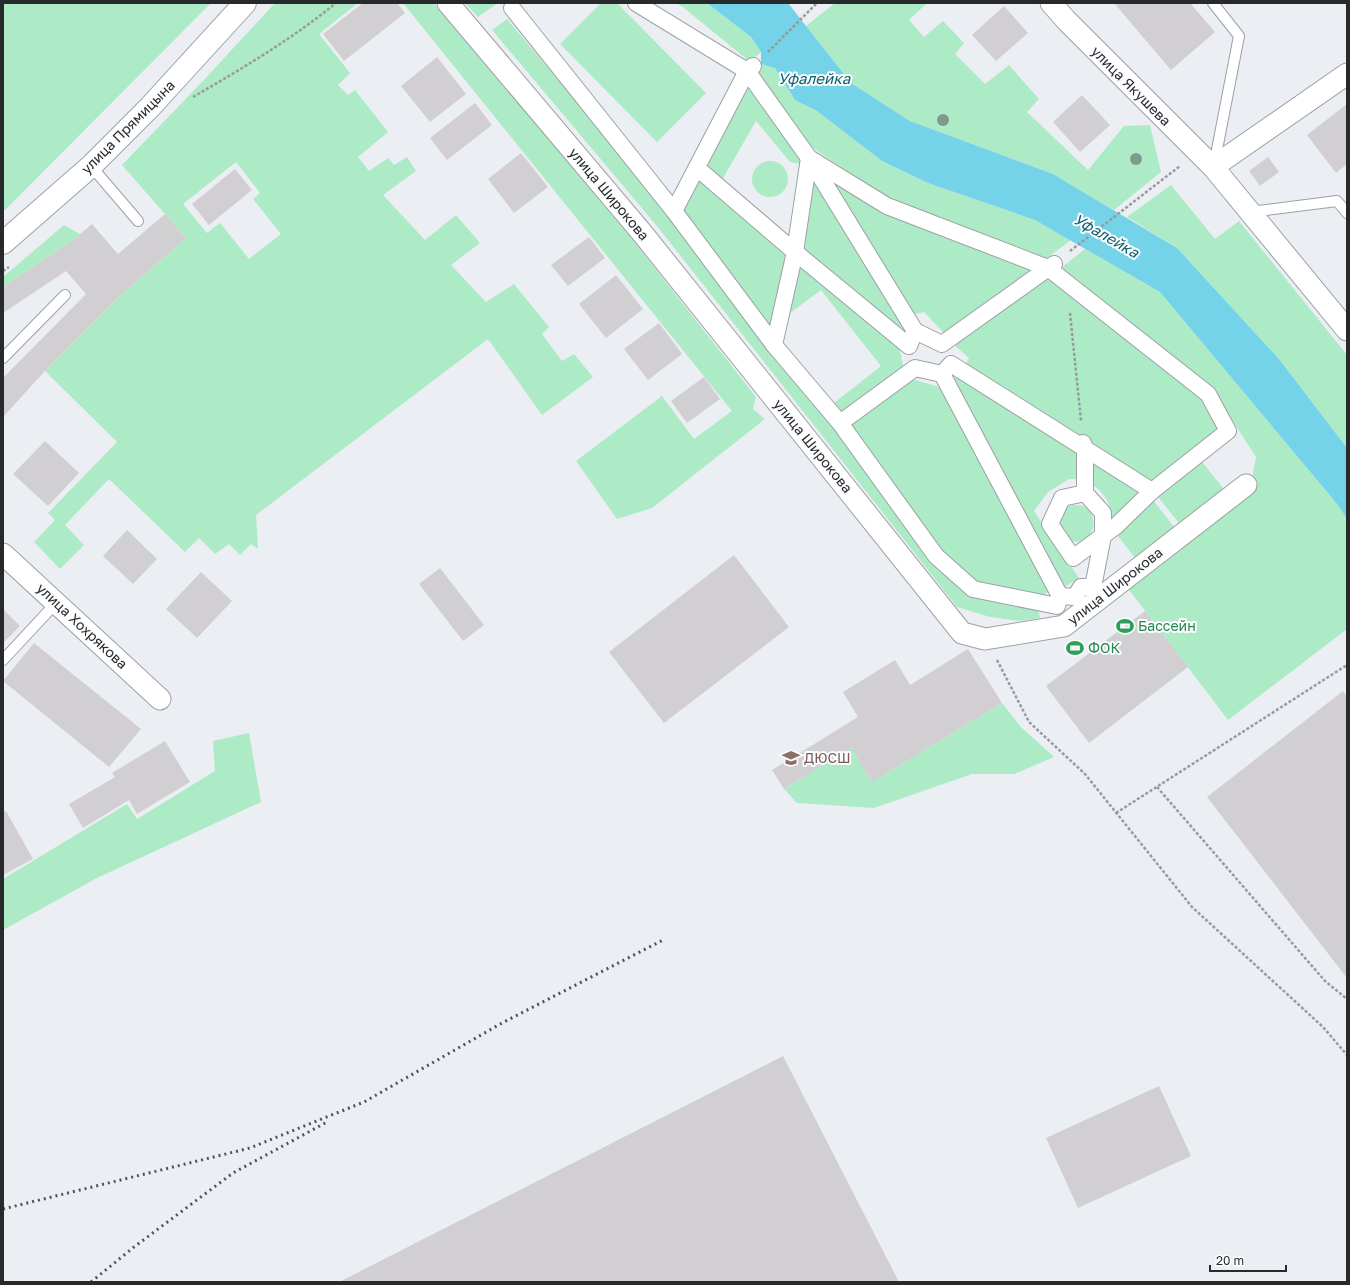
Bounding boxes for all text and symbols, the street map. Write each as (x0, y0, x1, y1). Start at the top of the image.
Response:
street label: улица Якушева (1088, 42, 1175, 129)
water label: Уфалейка (778, 69, 851, 87)
street label: улица Прямицына (77, 76, 178, 177)
street label: улица Широкова (566, 144, 653, 243)
water label: Уфалейка (1071, 209, 1143, 261)
street label: улица Широкова (770, 395, 856, 496)
street label: улица Широкова (1064, 543, 1165, 628)
street label: улица Хохрякова (33, 579, 131, 672)
sports icon: Бассейн (1115, 616, 1135, 636)
place label: Бассейн (1138, 617, 1196, 634)
sports icon: ФОК (1065, 638, 1085, 658)
place label: ФОК (1088, 639, 1120, 656)
school or university icon: ДЮСШ (781, 748, 801, 768)
place label: ДЮСШ (804, 749, 851, 766)
scale bar (1210, 1247, 1286, 1273)
text: 20 m (1216, 1253, 1244, 1268)

